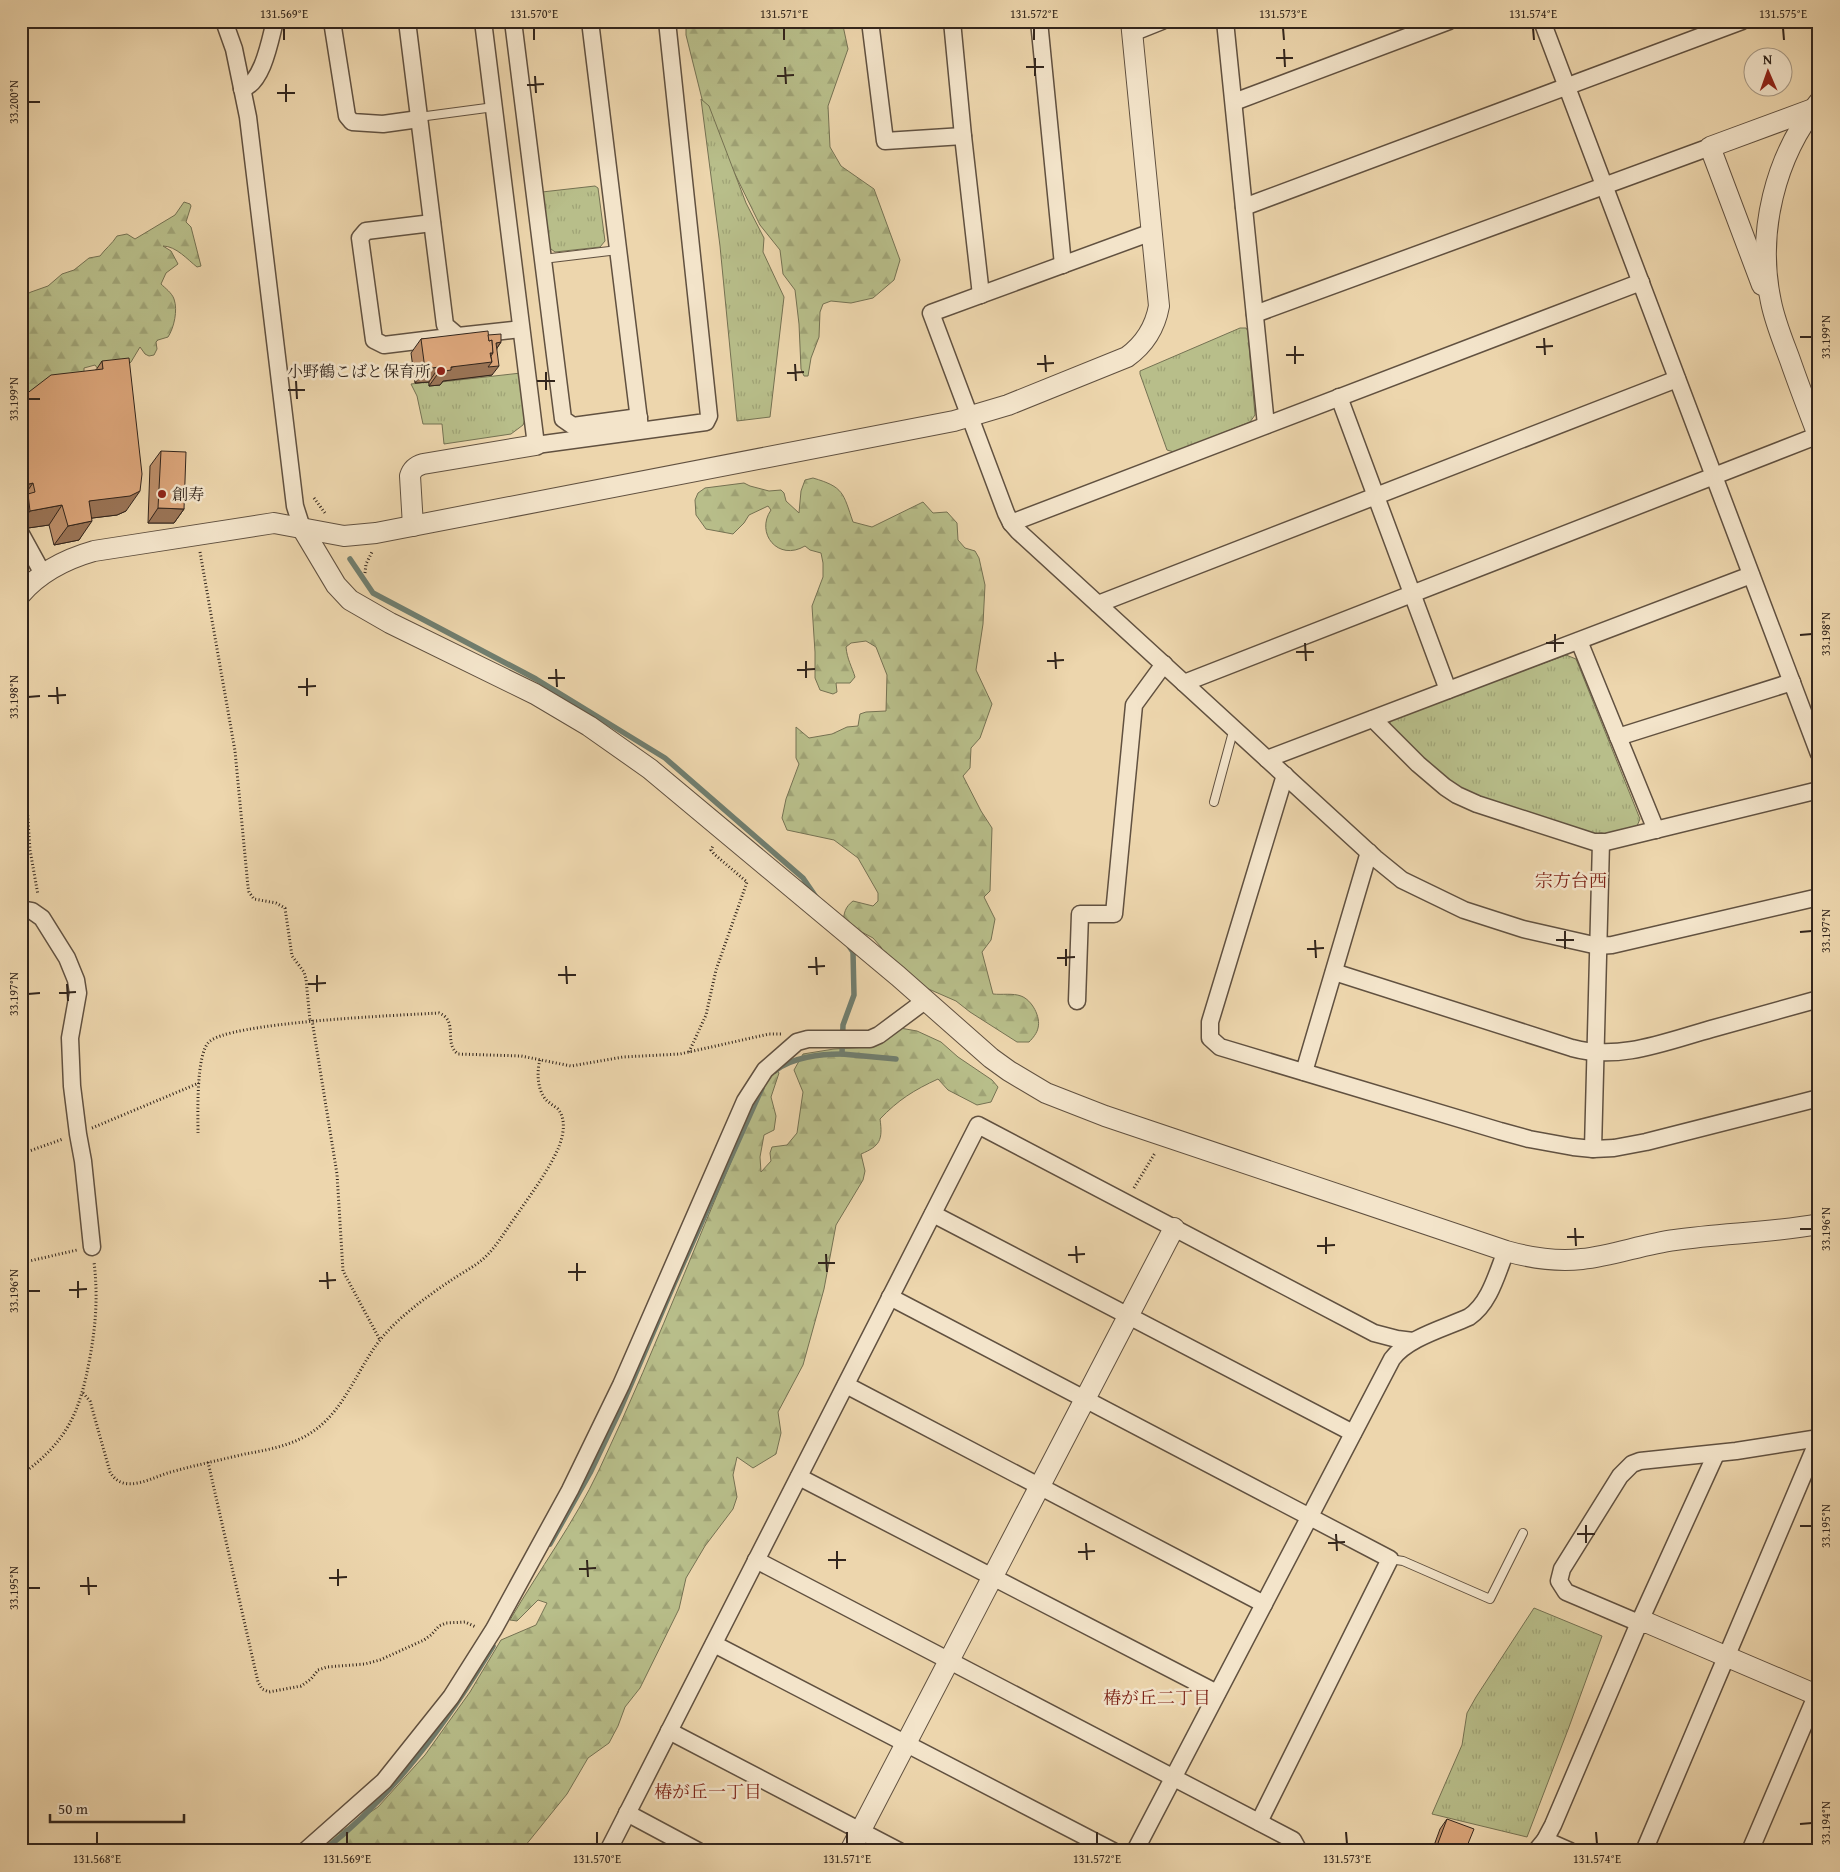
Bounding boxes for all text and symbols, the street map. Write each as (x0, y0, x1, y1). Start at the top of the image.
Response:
text: 131.569°E (260, 5, 308, 22)
text: 131.570°E (510, 5, 558, 22)
text: 131.571°E (760, 5, 808, 22)
text: 131.572°E (1010, 5, 1058, 22)
text: 131.573°E (1259, 5, 1307, 22)
text: 131.574°E (1509, 5, 1557, 22)
text: 131.575°E (1759, 5, 1807, 22)
north arrow (1742, 48, 1792, 98)
text: N (1763, 49, 1773, 69)
text: 33.200°N (5, 80, 22, 124)
text: 33.199°N (1817, 315, 1834, 359)
place label: 小野鶴こばと保育所 (287, 359, 431, 383)
marker: 小野鶴こばと保育所 (435, 365, 447, 377)
text: 33.199°N (5, 377, 22, 421)
place label: 創寿 (172, 482, 204, 506)
marker: 創寿 (156, 488, 168, 500)
text: 33.198°N (1817, 612, 1834, 656)
text: 33.198°N (5, 675, 22, 719)
district label: 宗方台西 (1535, 867, 1607, 894)
text: 33.197°N (1817, 909, 1834, 953)
text: 33.197°N (5, 972, 22, 1016)
text: 33.196°N (1817, 1207, 1834, 1251)
text: 33.196°N (5, 1269, 22, 1313)
text: 33.195°N (1817, 1504, 1834, 1548)
text: 33.195°N (5, 1566, 22, 1610)
district label: 椿が丘二丁目 (1103, 1684, 1211, 1711)
district label: 椿が丘一丁目 (654, 1778, 762, 1805)
scale bar (50, 1792, 184, 1824)
text: 50 m (58, 1798, 89, 1819)
text: 33.194°N (1817, 1801, 1834, 1845)
text: 131.568°E (73, 1850, 121, 1867)
text: 131.569°E (323, 1850, 371, 1867)
text: 131.570°E (573, 1850, 621, 1867)
text: 131.571°E (823, 1850, 871, 1867)
text: 131.572°E (1073, 1850, 1121, 1867)
text: 131.573°E (1323, 1850, 1371, 1867)
text: 131.574°E (1573, 1850, 1621, 1867)

